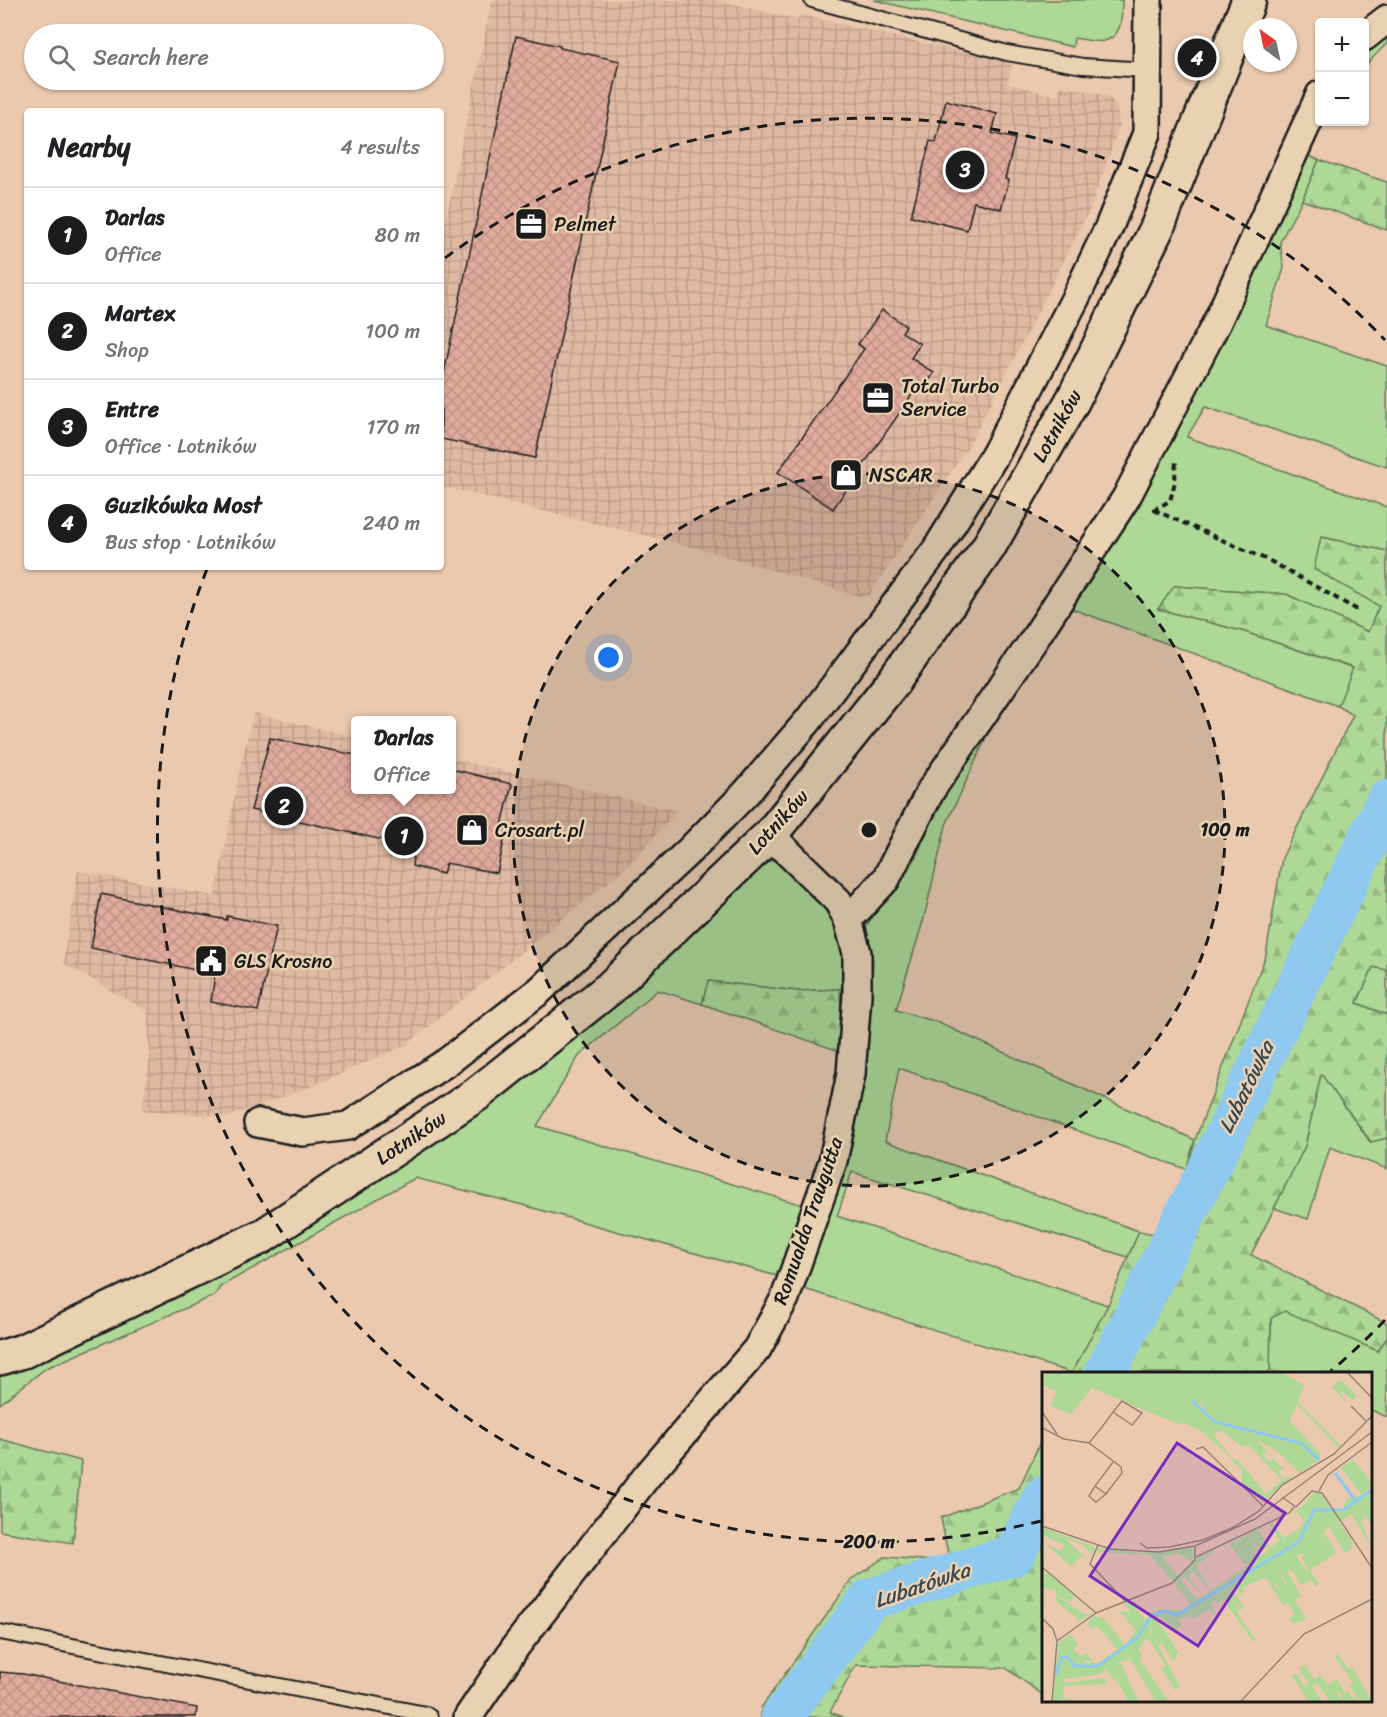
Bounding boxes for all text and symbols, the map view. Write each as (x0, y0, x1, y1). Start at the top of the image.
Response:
north arrow (1243, 18, 1297, 72)
map controls (1315, 18, 1369, 126)
button: + (1315, 18, 1369, 72)
search box (24, 24, 444, 90)
pin: 4 (1178, 36, 1216, 80)
text: Search here (93, 38, 209, 77)
icon: search (45, 41, 78, 74)
button: − (1315, 72, 1369, 126)
text: Nearby (48, 124, 130, 170)
text: 4 results (340, 130, 420, 165)
pin: 3 (946, 148, 984, 192)
text: Darlas (105, 198, 165, 237)
office icon: Pelmet (513, 206, 549, 242)
place label: Pelmet (554, 207, 617, 242)
text: 1 (63, 218, 72, 253)
text: 80 m (375, 218, 420, 253)
text: Office (105, 237, 161, 272)
text: Martex (105, 294, 175, 333)
text: 2 (62, 314, 73, 349)
text: 100 m (366, 314, 420, 349)
text: Shop (105, 333, 149, 368)
place label: Total Turbo Service (901, 369, 999, 427)
office icon: Total Turbo Service (860, 380, 896, 416)
street label: Lotników (1023, 383, 1092, 469)
text: Entre (105, 390, 159, 429)
text: 3 (62, 410, 73, 445)
text: 170 m (367, 410, 420, 445)
text: Office · Lotników (105, 429, 256, 464)
shop icon: NSCAR (828, 457, 864, 493)
place label: NSCAR (869, 458, 933, 493)
text: Guzikówka Most (105, 486, 262, 525)
text: 4 (61, 506, 74, 541)
text: 240 m (363, 506, 420, 541)
text: Bus stop · Lotników (105, 525, 276, 560)
your location (594, 643, 623, 672)
popup (351, 716, 456, 794)
text: Darlas (374, 718, 433, 757)
text: Office (374, 757, 430, 792)
street label: Lotników (739, 781, 818, 863)
pin: 2 (264, 784, 304, 828)
shop icon: Crosart.pl (454, 812, 490, 848)
place label: Crosart.pl (495, 813, 585, 848)
pin: 1 (384, 814, 424, 858)
text: 100 m (1201, 814, 1250, 846)
centre of rings (859, 820, 879, 840)
public building icon: GLS Krosno (193, 943, 229, 979)
place label: GLS Krosno (234, 944, 332, 979)
water label: Lubatówka (1207, 1032, 1286, 1140)
street label: Lotników (368, 1101, 454, 1175)
street label: Romualda Traugutta (763, 1131, 853, 1310)
inset map (1042, 1372, 1372, 1702)
text: 200 m (842, 1526, 895, 1558)
water label: Lubatówka (869, 1550, 977, 1619)

